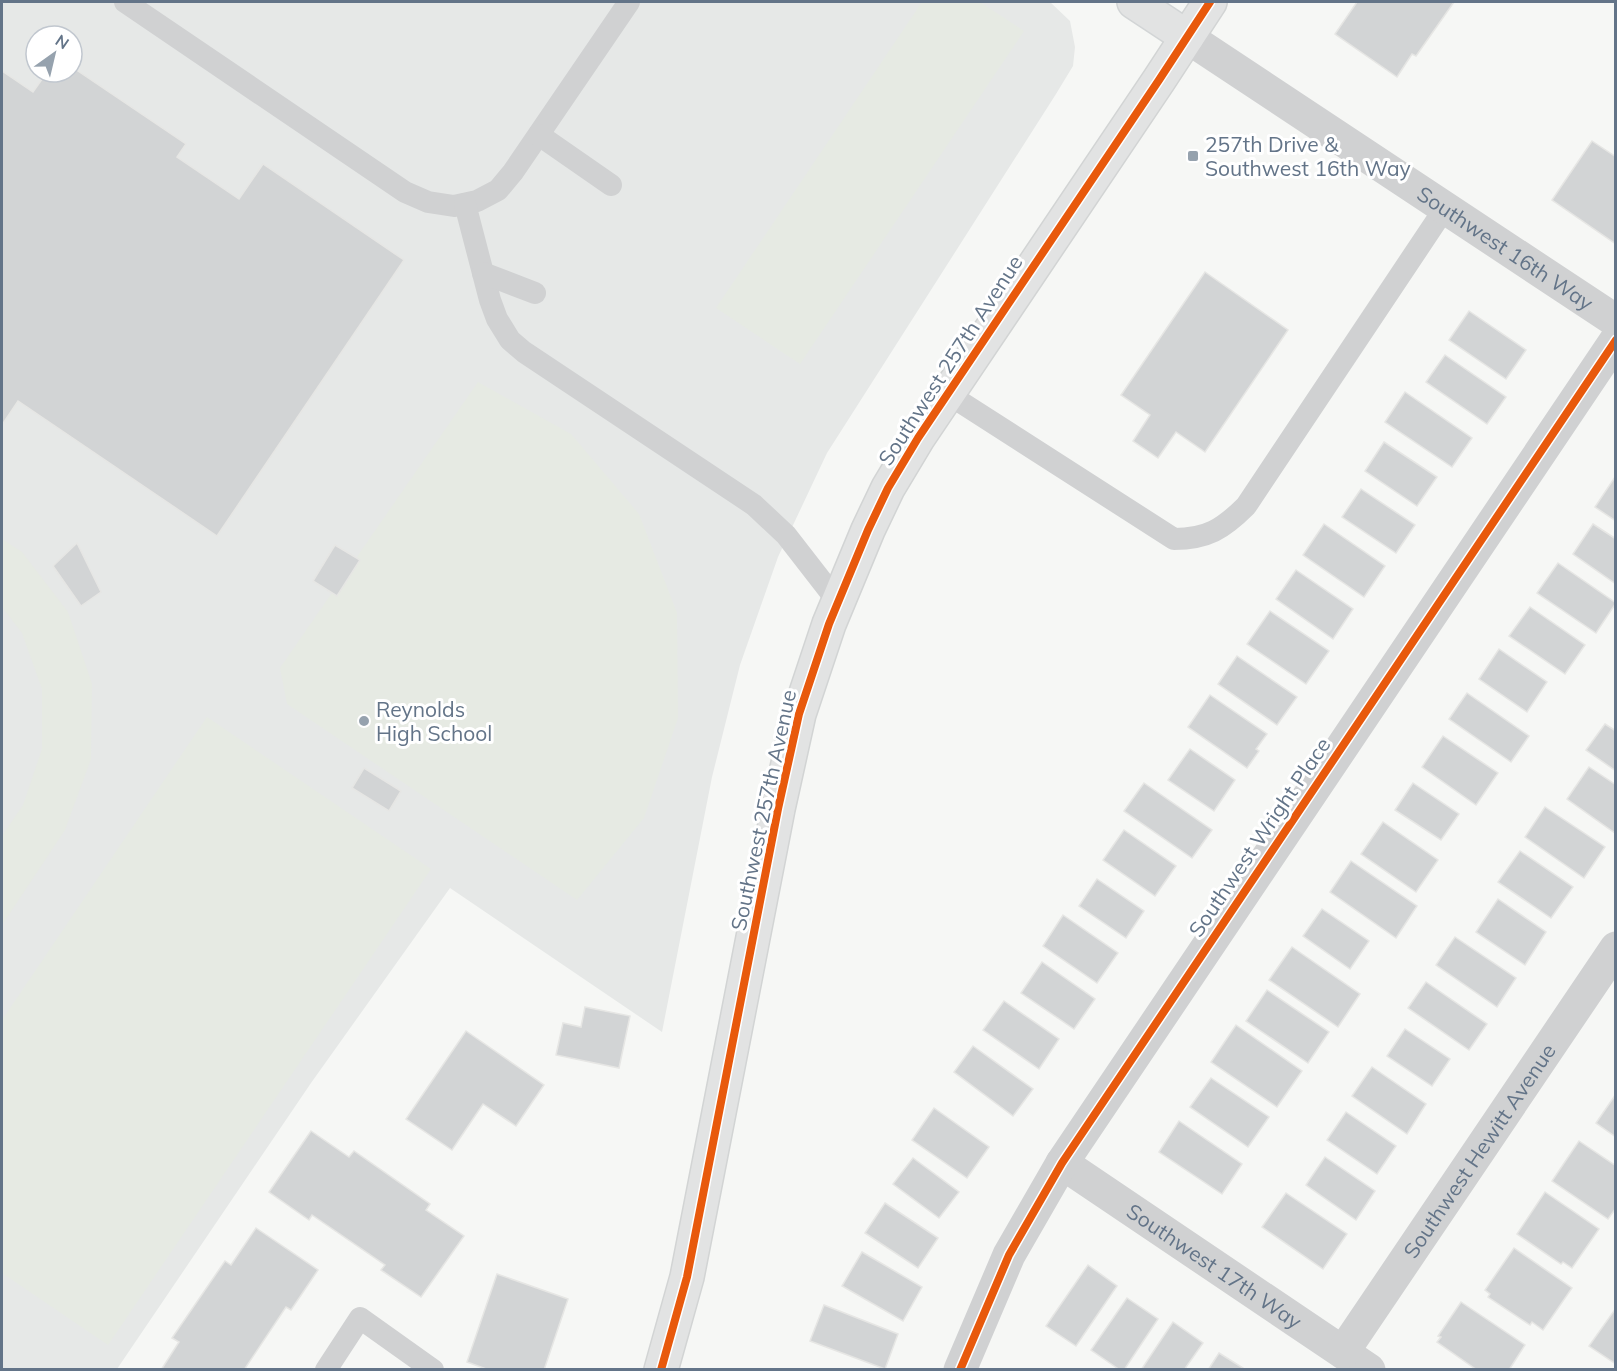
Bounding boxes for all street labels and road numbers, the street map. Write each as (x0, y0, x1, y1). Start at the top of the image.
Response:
street label: Southwest 16th Way (1413, 180, 1598, 315)
street label: Southwest 257th Avenue (872, 250, 1028, 470)
street label: Southwest 257th Avenue (725, 687, 801, 933)
street label: Southwest Wright Place (1183, 732, 1335, 942)
street label: Southwest Hewitt Avenue (1397, 1038, 1561, 1263)
street label: Southwest 17th Way (1122, 1198, 1307, 1334)

